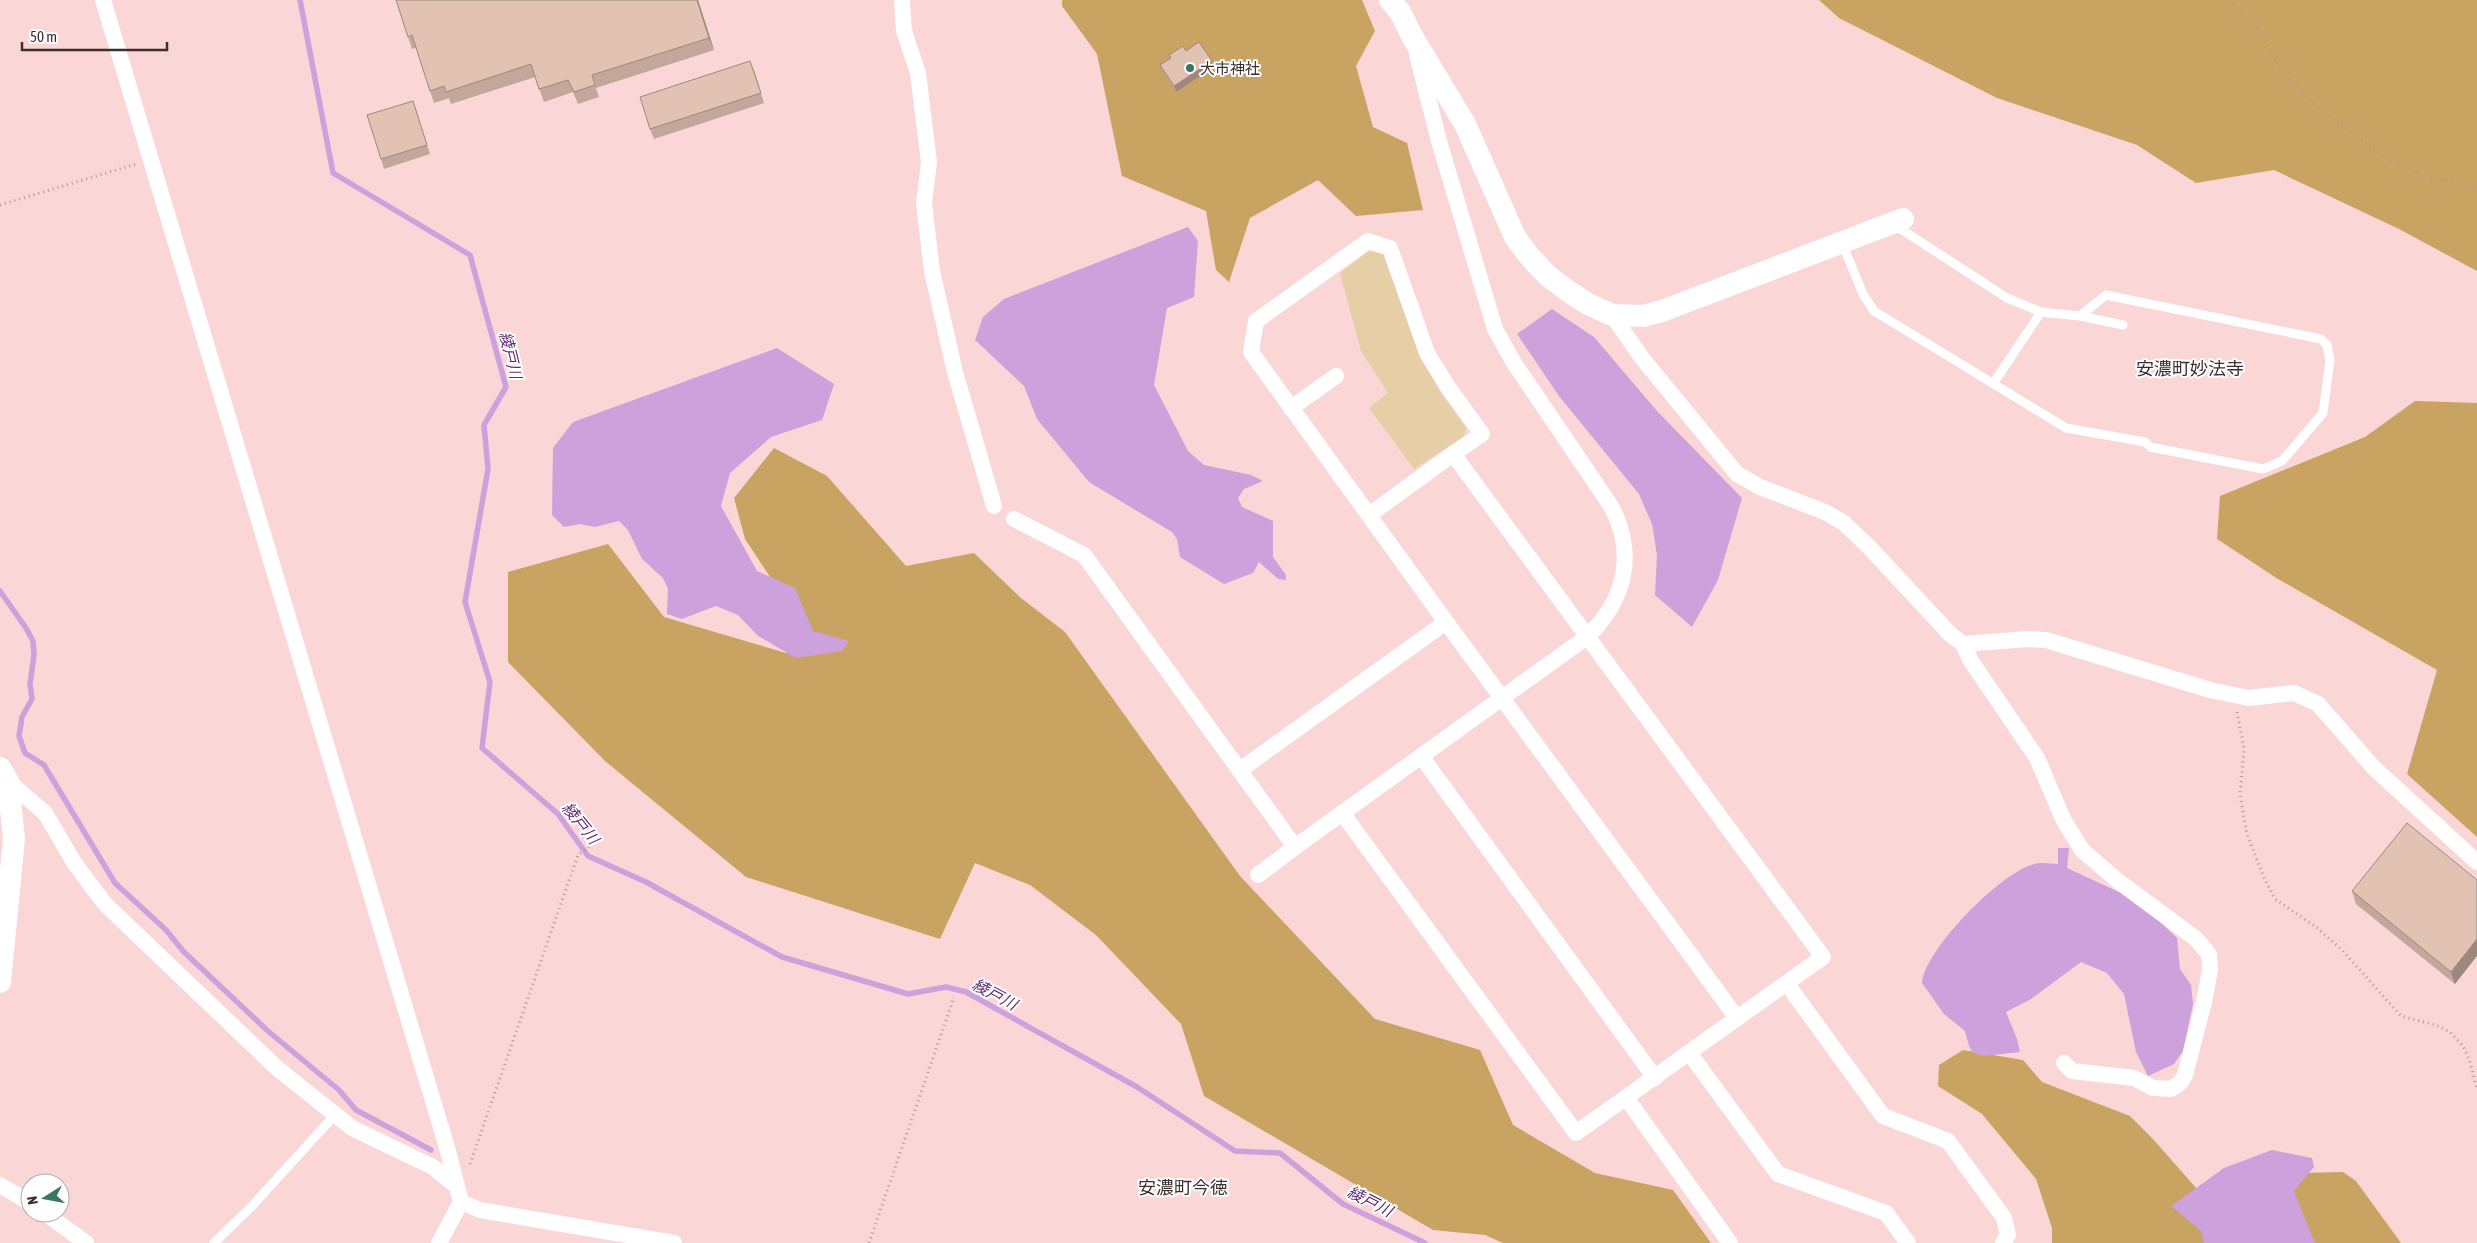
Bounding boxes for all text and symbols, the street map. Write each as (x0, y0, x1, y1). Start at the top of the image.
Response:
scale bar (22, 20, 168, 52)
text: 50 m (30, 28, 57, 45)
place label: 大市神社 (1200, 60, 1260, 77)
marker: 大市神社 (1184, 62, 1196, 74)
water label: 綾戸川 (496, 330, 526, 382)
district label: 安濃町妙法寺 (2136, 358, 2244, 379)
water label: 綾戸川 (559, 799, 604, 849)
water label: 綾戸川 (970, 975, 1022, 1014)
north arrow (20, 1173, 70, 1223)
district label: 安濃町今徳 (1138, 1177, 1228, 1198)
water label: 綾戸川 (1345, 1182, 1397, 1221)
text: N (24, 1195, 41, 1206)

